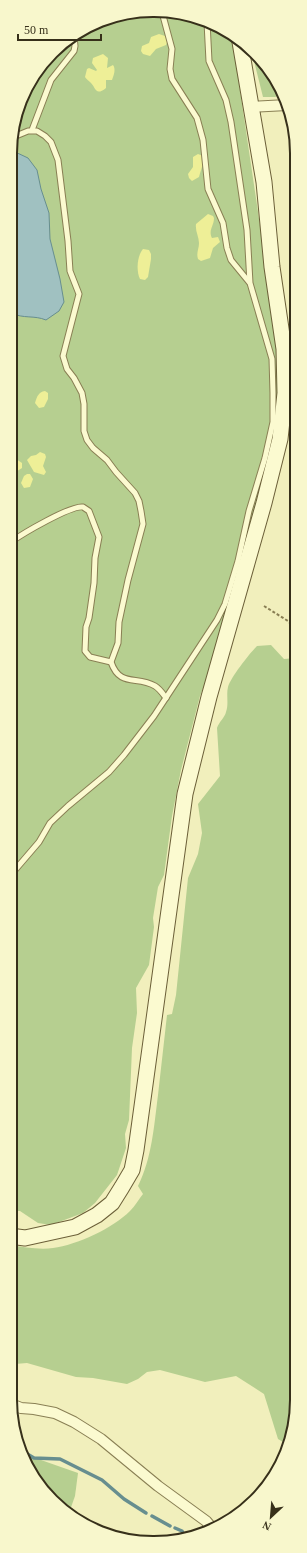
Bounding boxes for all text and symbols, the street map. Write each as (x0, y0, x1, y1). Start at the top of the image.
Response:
scale bar (18, 16, 101, 42)
text: 50 m (24, 23, 49, 37)
north arrow (251, 1497, 291, 1537)
text: N (260, 1519, 273, 1533)

